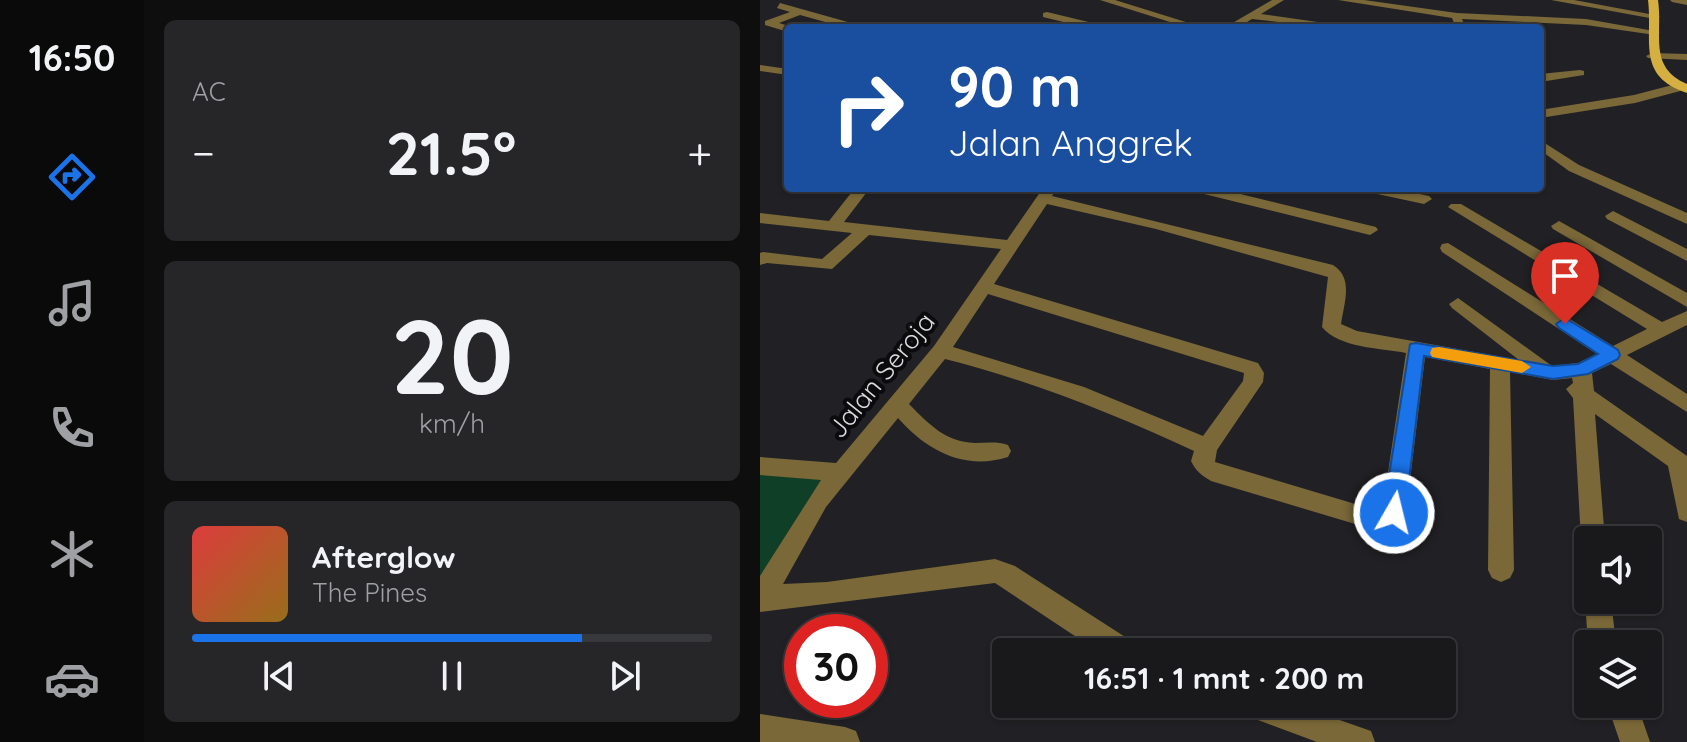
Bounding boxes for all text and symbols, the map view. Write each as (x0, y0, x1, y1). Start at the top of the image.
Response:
text: 16:50 (29, 35, 115, 80)
text: 90 m (948, 51, 1082, 121)
icon: right (816, 56, 920, 160)
text: AC (192, 75, 226, 108)
text: 21.5° (386, 115, 516, 190)
text: Jalan Anggrek (948, 120, 1193, 165)
text: − (192, 125, 215, 180)
text: + (687, 125, 712, 180)
icon: directions (44, 149, 100, 205)
pin (1531, 242, 1599, 324)
icon: arrive (1543, 254, 1587, 298)
icon: music (44, 275, 100, 331)
text: 20 (390, 290, 514, 420)
street label: Jalan Seroja (820, 306, 942, 444)
icon: phone (44, 400, 100, 456)
text: km/h (419, 407, 485, 440)
position arrow (1352, 471, 1436, 555)
icon: climate (44, 526, 100, 582)
map controls (1574, 526, 1662, 718)
button: sound (1574, 526, 1662, 614)
text: Afterglow (312, 538, 455, 576)
text: The Pines (312, 576, 427, 609)
speed limit sign: 30 (784, 614, 888, 718)
button: layers (1574, 630, 1662, 718)
icon: car (44, 651, 100, 707)
icon: previous (257, 654, 301, 698)
icon: pause (430, 654, 474, 698)
icon: next (603, 654, 647, 698)
text: 16:51 · 1 mnt · 200 m (1084, 659, 1364, 697)

